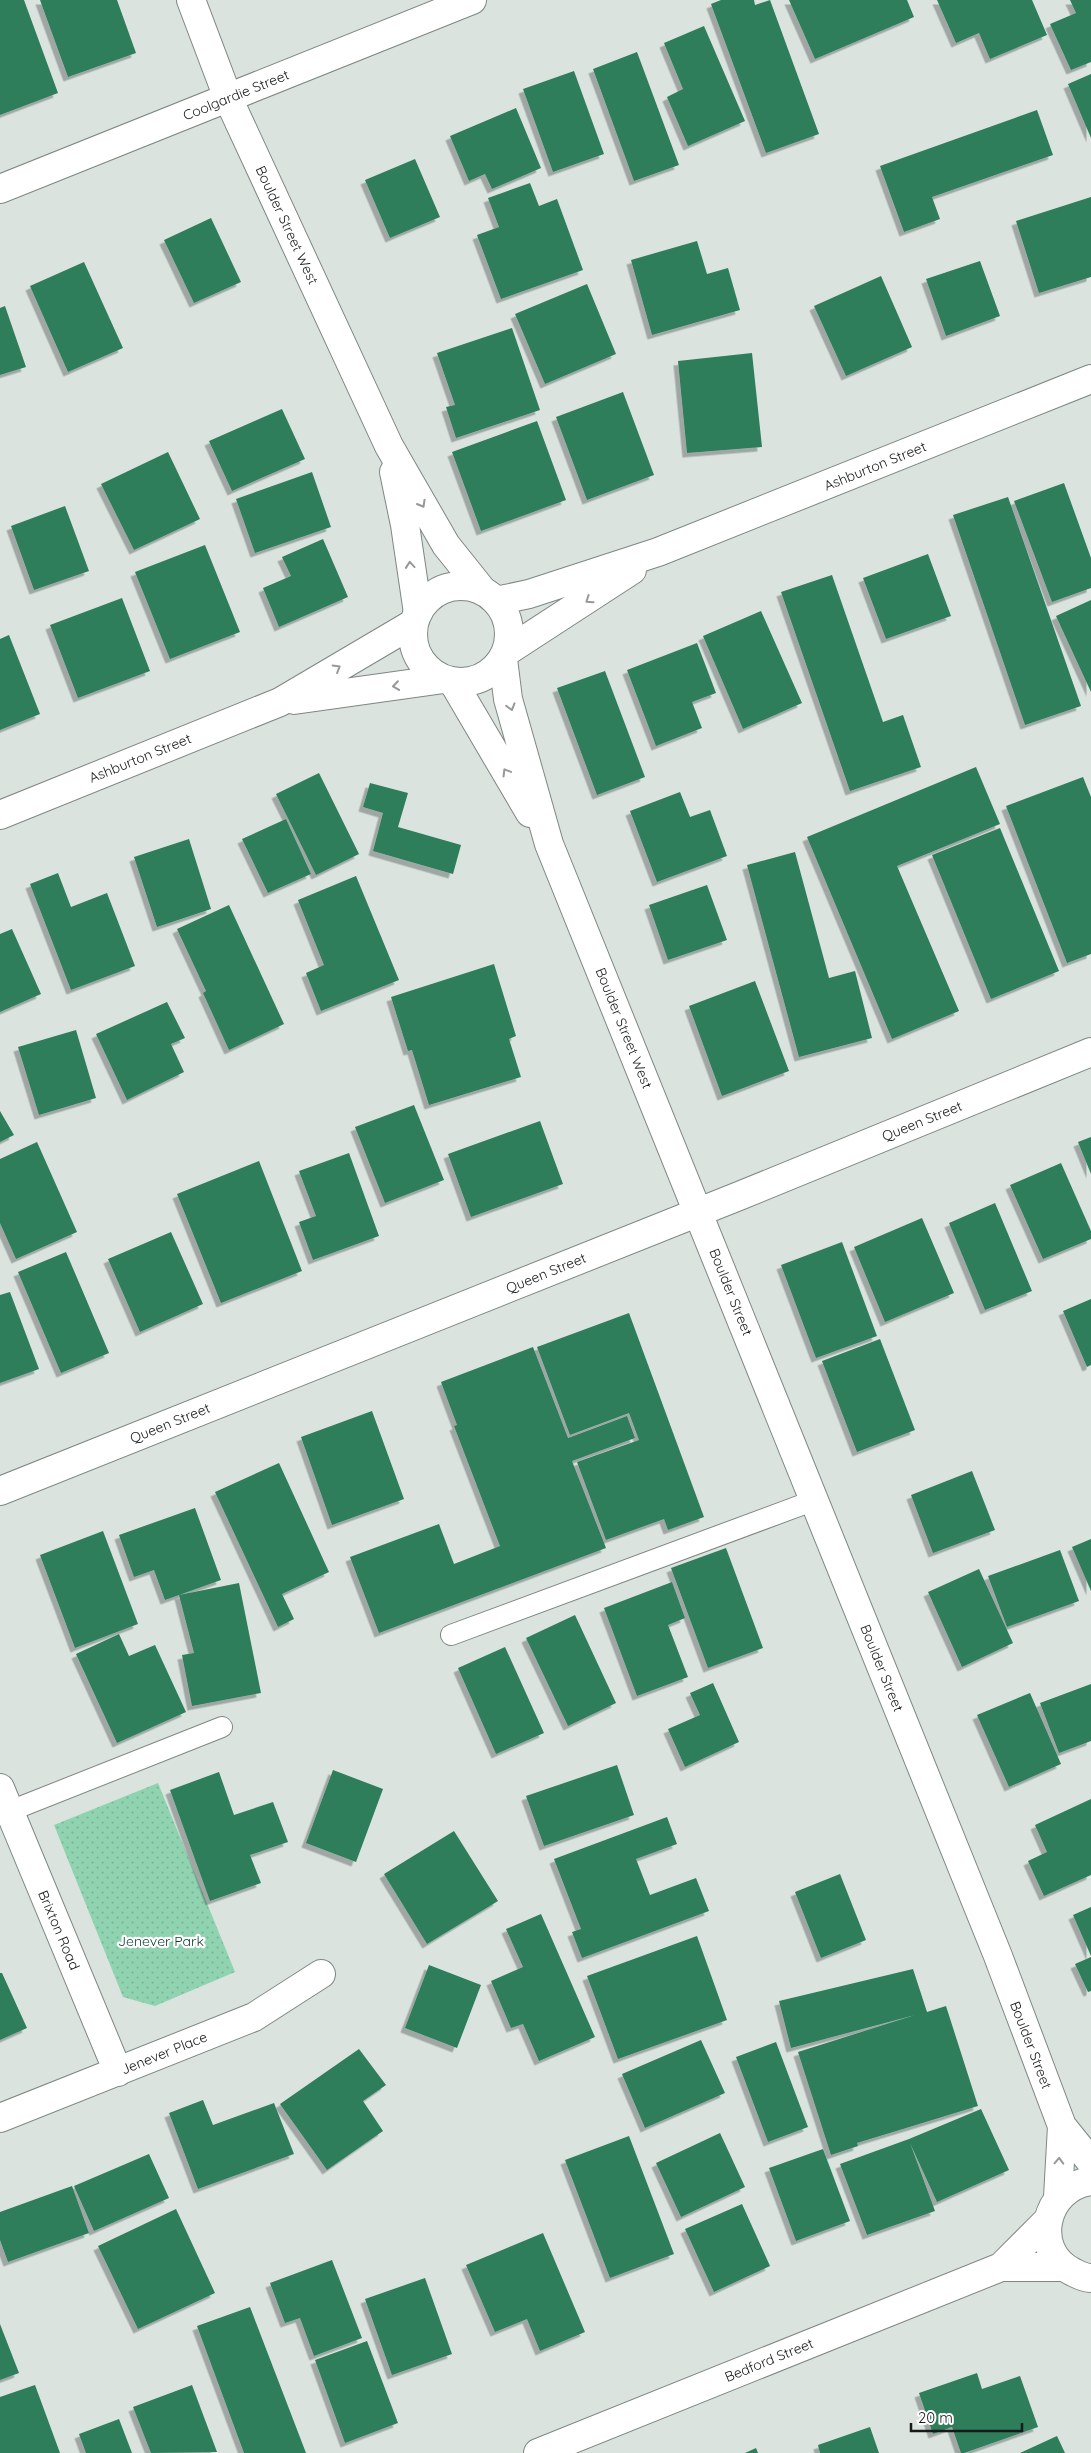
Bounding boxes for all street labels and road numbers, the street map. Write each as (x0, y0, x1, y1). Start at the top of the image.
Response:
street label: Coolgardie Street (180, 65, 292, 124)
street label: Boulder Street West (252, 163, 322, 287)
street label: Ashburton Street (821, 437, 929, 495)
street label: Ashburton Street (86, 729, 194, 787)
street label: Boulder Street West (592, 965, 657, 1091)
street label: Queen Street (879, 1097, 965, 1145)
street label: Boulder Street (705, 1246, 757, 1338)
street label: Queen Street (503, 1249, 589, 1297)
street label: Queen Street (127, 1399, 213, 1447)
street label: Boulder Street (856, 1622, 908, 1714)
street label: Brixton Road (34, 1887, 84, 1973)
street label: Boulder Street (1006, 1999, 1056, 2092)
street label: Jenever Place (118, 2027, 210, 2078)
street label: Bedford Street (722, 2334, 816, 2386)

